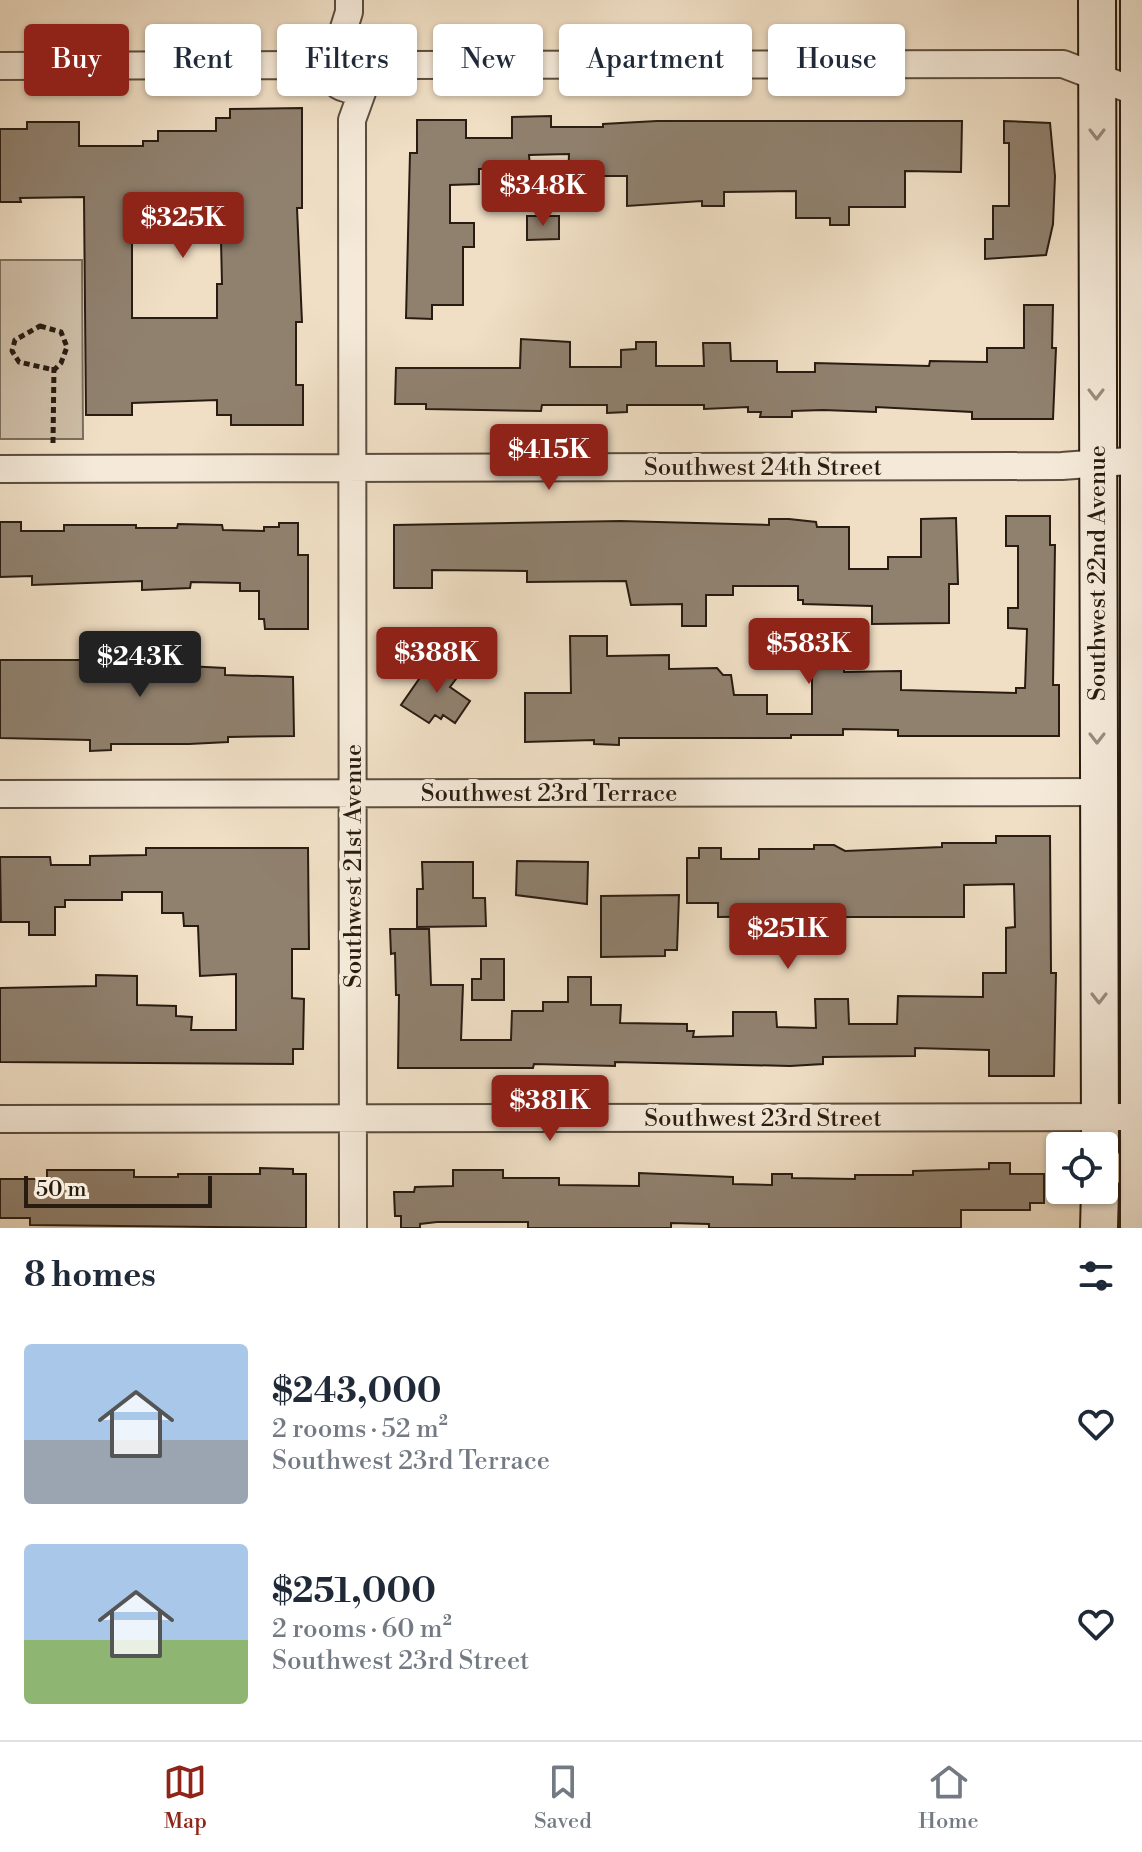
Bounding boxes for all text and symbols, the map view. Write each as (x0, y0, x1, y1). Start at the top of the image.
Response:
chip: Buy (24, 24, 129, 96)
chip: Rent (145, 24, 261, 96)
chip: Filters (277, 24, 417, 96)
chip: New (433, 24, 543, 96)
chip: Apartment (559, 24, 752, 96)
chip: House (768, 24, 905, 96)
one-way arrow (1088, 128, 1106, 141)
pin: $348K (487, 160, 599, 228)
text: $348K (500, 170, 586, 202)
pin: $325K (127, 192, 239, 260)
text: $325K (141, 202, 225, 234)
one-way arrow (1087, 388, 1105, 401)
pin: $415K (493, 424, 605, 492)
text: $415K (508, 434, 590, 466)
street label: Southwest 22nd Avenue (1083, 445, 1113, 701)
street label: Southwest 24th Street (644, 453, 882, 483)
pin: $583K (753, 618, 865, 686)
pin: $388K (381, 627, 493, 695)
text: $583K (767, 628, 851, 660)
pin: $243K (84, 631, 196, 699)
text: $388K (394, 637, 480, 669)
text: $243K (97, 641, 183, 673)
one-way arrow (1088, 732, 1106, 745)
street label: Southwest 21st Avenue (339, 744, 369, 988)
street label: Southwest 23rd Terrace (421, 779, 677, 809)
pin: $251K (732, 903, 844, 971)
text: $251K (747, 913, 829, 945)
one-way arrow (1090, 992, 1108, 1005)
pin: $381K (494, 1075, 606, 1143)
text: $381K (510, 1085, 590, 1117)
street label: Southwest 23rd Street (644, 1104, 882, 1134)
map controls (1046, 1132, 1118, 1204)
button: locate (1046, 1132, 1118, 1204)
scale bar (24, 1172, 212, 1208)
text: 50 m (36, 1176, 87, 1203)
icon: filters (1074, 1254, 1118, 1298)
text: 8 homes (24, 1255, 156, 1297)
text: $243,000 (272, 1371, 442, 1413)
icon: home (88, 1376, 184, 1472)
icon: heart (1074, 1402, 1118, 1446)
text: 2 rooms · 52 m² (272, 1413, 448, 1445)
text: Southwest 23rd Terrace (272, 1445, 550, 1477)
text: $251,000 (272, 1571, 436, 1613)
icon: home (88, 1576, 184, 1672)
icon: heart (1074, 1602, 1118, 1646)
text: 2 rooms · 60 m² (272, 1613, 452, 1645)
text: Southwest 23rd Street (272, 1645, 529, 1677)
tab: Map (163, 1760, 207, 1835)
tab: Saved (534, 1760, 592, 1835)
tab: Home (918, 1760, 979, 1835)

